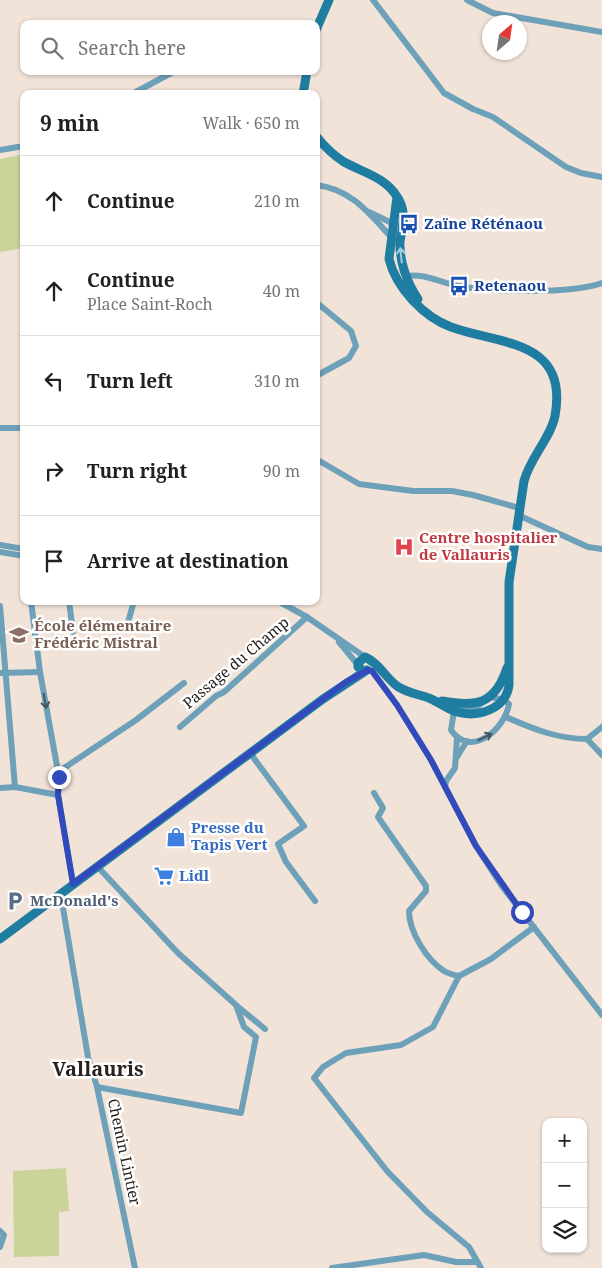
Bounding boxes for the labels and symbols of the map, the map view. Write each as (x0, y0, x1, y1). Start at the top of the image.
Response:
north arrow (482, 15, 527, 60)
bus stop icon: Zaïne Réténaou (398, 213, 420, 235)
place label: Zaïne Réténaou (424, 213, 543, 233)
one-way arrow (396, 247, 406, 263)
bus stop icon: Retenaou (448, 275, 470, 297)
place label: Retenaou (474, 275, 546, 295)
place label: Centre hospitalier de Vallauris (419, 527, 558, 564)
hospital icon: Centre hospitalier de Vallauris (393, 536, 415, 558)
street label: Passage du Champ (178, 612, 293, 713)
place label: École élémentaire Frédéric Mistral (34, 615, 171, 652)
school or university icon: École élémentaire Frédéric Mistral (8, 624, 30, 646)
one-way arrow (41, 693, 51, 709)
one-way arrow (478, 732, 493, 742)
route end (48, 766, 71, 789)
place label: Presse du Tapis Vert (191, 817, 268, 854)
shop icon: Presse du Tapis Vert (165, 826, 187, 848)
supermarket icon: Lidl (153, 865, 175, 887)
place label: Lidl (179, 865, 210, 885)
parking icon: McDonald's (4, 890, 26, 912)
place label: McDonald's (30, 890, 119, 910)
route start (511, 901, 534, 924)
district label: Vallauris (52, 1055, 144, 1082)
street label: Chemin Lintier (104, 1097, 146, 1207)

